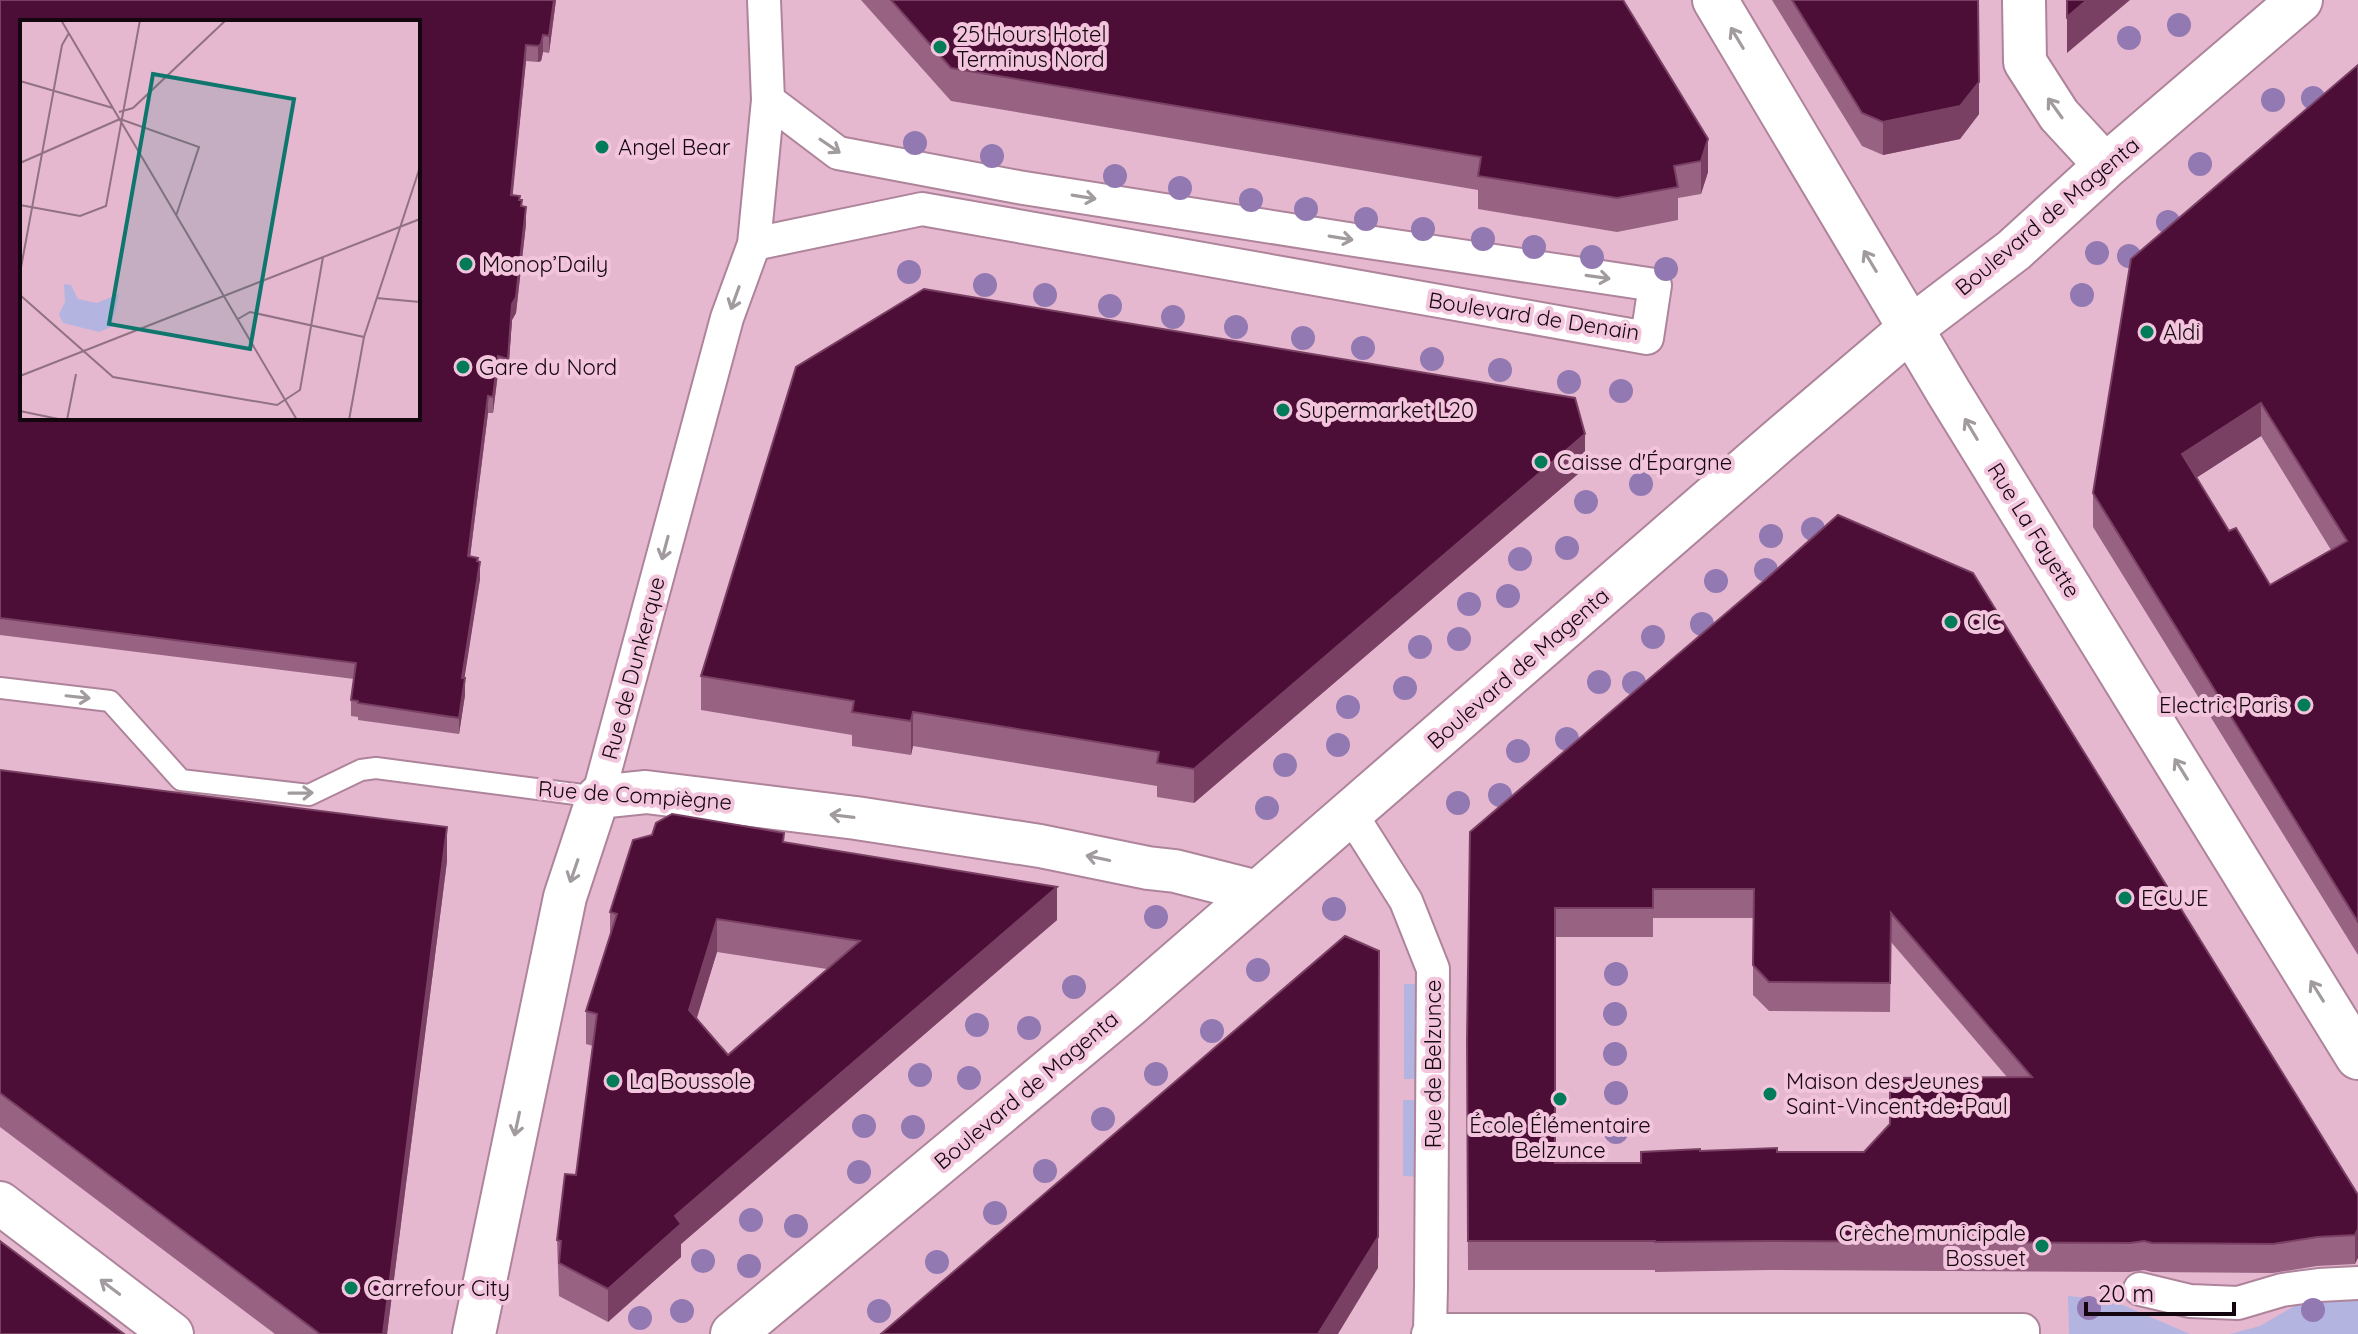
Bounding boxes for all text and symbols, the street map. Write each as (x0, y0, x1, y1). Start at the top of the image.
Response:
inset map (20, 20, 420, 420)
place label: 25 Hours Hotel Terminus Nord (956, 20, 1107, 73)
one-way arrow (1729, 27, 1745, 50)
marker: 25 Hours Hotel Terminus Nord (931, 38, 949, 56)
one-way arrow (2046, 98, 2063, 119)
street label: Boulevard de Magenta (1949, 131, 2145, 301)
place label: Angel Bear (618, 133, 731, 161)
one-way arrow (819, 137, 841, 154)
marker: Angel Bear (593, 138, 611, 156)
one-way arrow (1071, 190, 1096, 205)
one-way arrow (1327, 231, 1353, 246)
place label: Monop’Daily (482, 250, 608, 278)
one-way arrow (1862, 250, 1877, 274)
marker: Monop’Daily (457, 255, 475, 273)
one-way arrow (1585, 270, 1610, 285)
one-way arrow (726, 285, 741, 310)
street label: Boulevard de Denain (1427, 285, 1641, 347)
place label: Aldi (2163, 318, 2200, 346)
marker: Aldi (2138, 323, 2156, 341)
place label: Gare du Nord (479, 353, 617, 381)
marker: Gare du Nord (454, 358, 472, 376)
place label: Supermarket L20 (1299, 396, 1474, 424)
marker: Supermarket L20 (1274, 401, 1292, 419)
one-way arrow (1963, 418, 1979, 441)
place label: Caisse d'Épargne (1557, 448, 1732, 476)
marker: Caisse d'Épargne (1532, 453, 1550, 471)
street label: Rue La Fayette (1981, 457, 2087, 603)
one-way arrow (657, 535, 672, 561)
street label: Rue de Dunkerque (595, 573, 671, 763)
street label: Boulevard de Magenta (1421, 581, 1615, 755)
place label: CIC (1967, 608, 2001, 636)
marker: CIC (1942, 613, 1960, 631)
one-way arrow (64, 690, 90, 705)
place label: Electric Paris (2159, 691, 2288, 719)
marker: Electric Paris (2295, 696, 2313, 714)
one-way arrow (2173, 758, 2189, 781)
street label: Rue de Compiègne (537, 774, 733, 816)
one-way arrow (287, 785, 314, 801)
one-way arrow (829, 808, 855, 823)
one-way arrow (1086, 850, 1111, 865)
one-way arrow (565, 858, 580, 883)
place label: ECUJE (2141, 884, 2208, 912)
marker: ECUJE (2116, 889, 2134, 907)
street label: Rue de Belzunce (1419, 980, 1447, 1148)
one-way arrow (2309, 980, 2325, 1003)
street label: Boulevard de Magenta (928, 1005, 1124, 1175)
place label: La Boussole (629, 1067, 751, 1095)
place label: Maison des Jeunes Saint-Vincent-de-Paul (1786, 1067, 2008, 1120)
marker: La Boussole (604, 1072, 622, 1090)
marker: Maison des Jeunes Saint-Vincent-de-Paul (1761, 1085, 1779, 1103)
marker: École Élémentaire Belzunce (1551, 1090, 1569, 1108)
one-way arrow (509, 1111, 524, 1136)
place label: École Élémentaire Belzunce (1469, 1111, 1651, 1164)
place label: Crèche municipale Bossuet (1839, 1219, 2026, 1272)
marker: Crèche municipale Bossuet (2033, 1237, 2051, 1255)
scale bar (2086, 1266, 2234, 1316)
place label: Carrefour City (367, 1274, 510, 1302)
one-way arrow (100, 1278, 121, 1295)
text: 20 m (2098, 1278, 2154, 1308)
marker: Carrefour City (342, 1279, 360, 1297)

